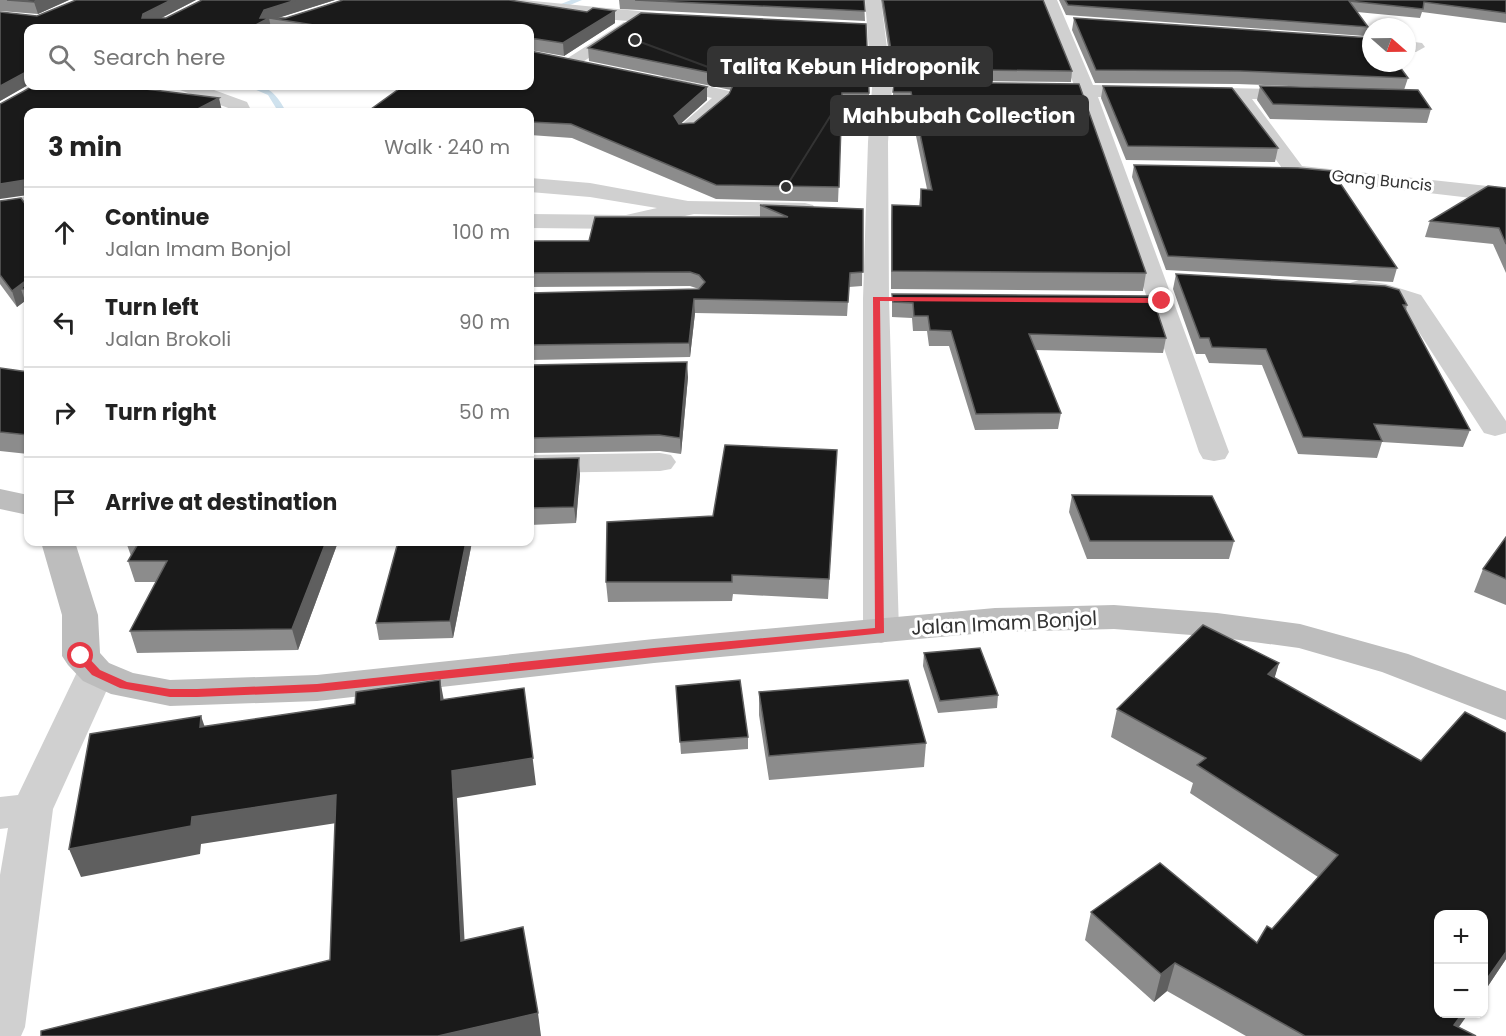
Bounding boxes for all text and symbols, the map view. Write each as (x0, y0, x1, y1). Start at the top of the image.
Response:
north arrow (1362, 18, 1416, 72)
search box (24, 24, 534, 90)
icon: search (45, 41, 78, 74)
text: Search here (93, 42, 226, 73)
callout: Talita Kebun Hidroponik (708, 47, 992, 86)
text: Talita Kebun Hidroponik (720, 52, 980, 81)
callout: Mahbubah Collection (831, 96, 1088, 135)
text: Mahbubah Collection (843, 101, 1075, 130)
text: 3 min (48, 129, 122, 165)
text: Walk · 240 m (384, 133, 510, 161)
street label: Gang Buncis (1331, 164, 1433, 197)
text: Continue (105, 202, 209, 233)
icon: ahead (48, 216, 81, 249)
text: 100 m (453, 218, 510, 246)
text: Jalan Imam Bonjol (105, 235, 291, 263)
route end (1148, 287, 1174, 313)
text: Turn left (105, 292, 199, 323)
icon: left (48, 306, 81, 339)
text: 90 m (459, 308, 510, 336)
text: Jalan Brokoli (105, 325, 231, 353)
icon: right (48, 396, 81, 429)
text: Turn right (105, 397, 216, 428)
text: 50 m (459, 398, 510, 426)
icon: arrive (48, 486, 81, 519)
text: Arrive at destination (105, 487, 337, 518)
street label: Jalan Imam Bonjol (910, 604, 1098, 642)
route start (67, 642, 93, 668)
map controls (1434, 910, 1488, 1018)
button: + (1434, 910, 1488, 964)
button: − (1434, 964, 1488, 1018)

